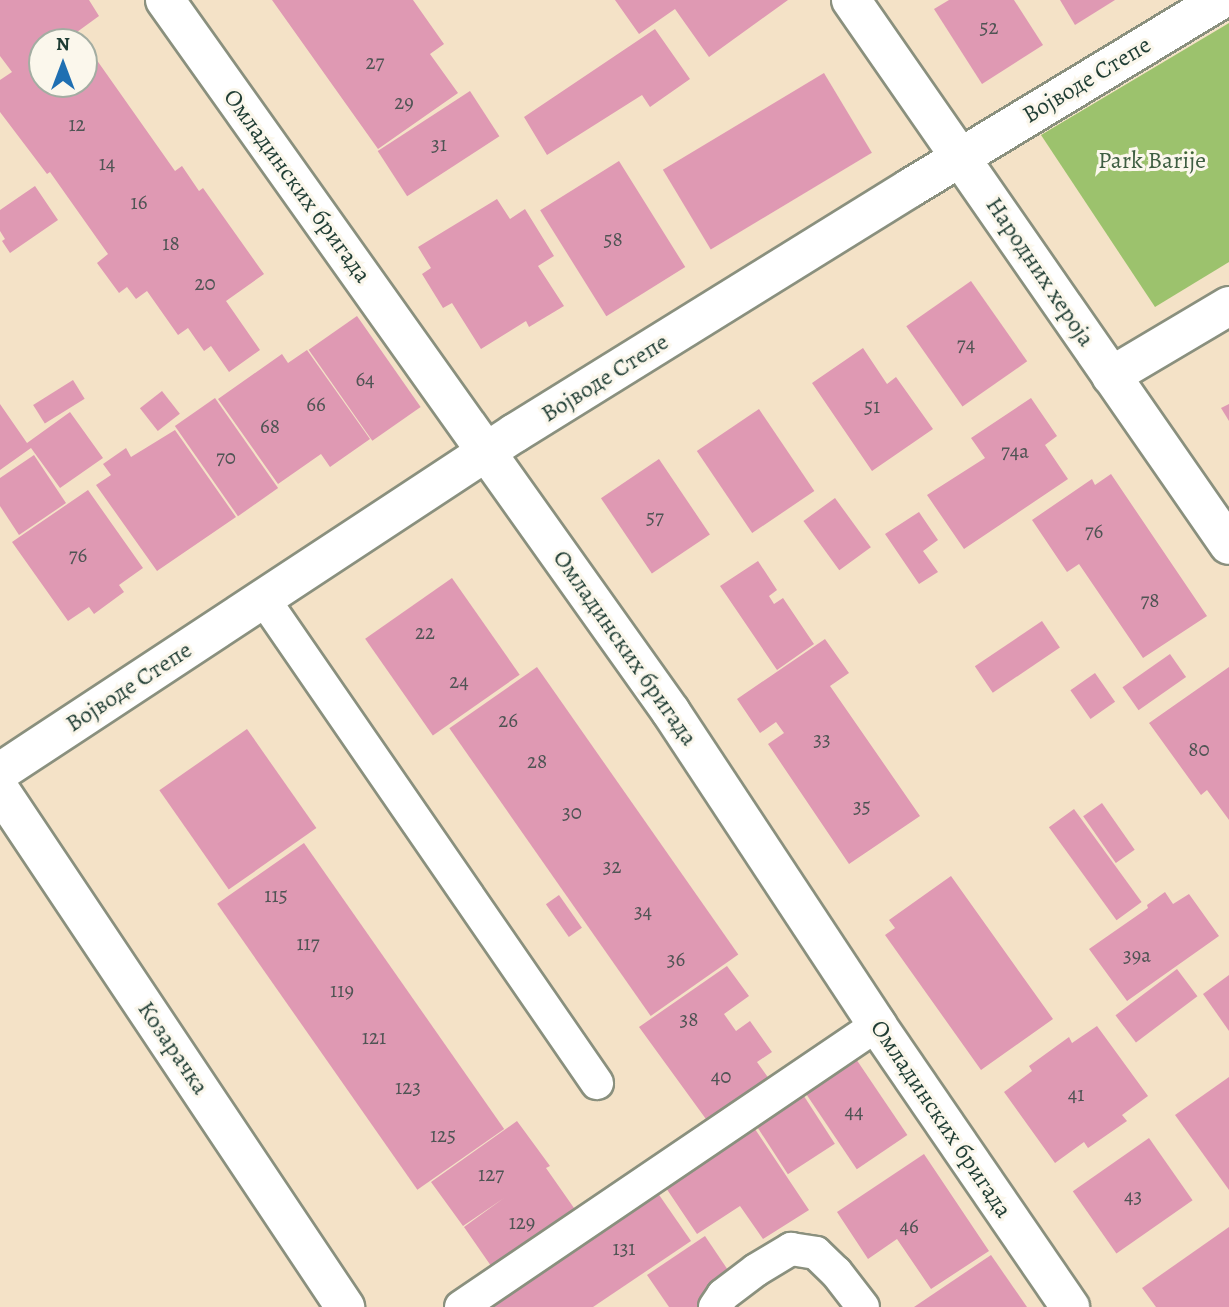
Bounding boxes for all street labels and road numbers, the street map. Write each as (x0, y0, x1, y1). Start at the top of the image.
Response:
street label: Војводе Степе (1018, 30, 1156, 130)
street label: Омладинских бригада (217, 84, 377, 288)
street label: Народних хероја (979, 192, 1101, 352)
street label: Војводе Степе (536, 328, 674, 428)
street label: Омладинских бригада (547, 545, 703, 751)
street label: Војводе Степе (61, 636, 197, 738)
street label: Козарачка (131, 996, 215, 1100)
street label: Омладинских бригада (864, 1015, 1018, 1223)

